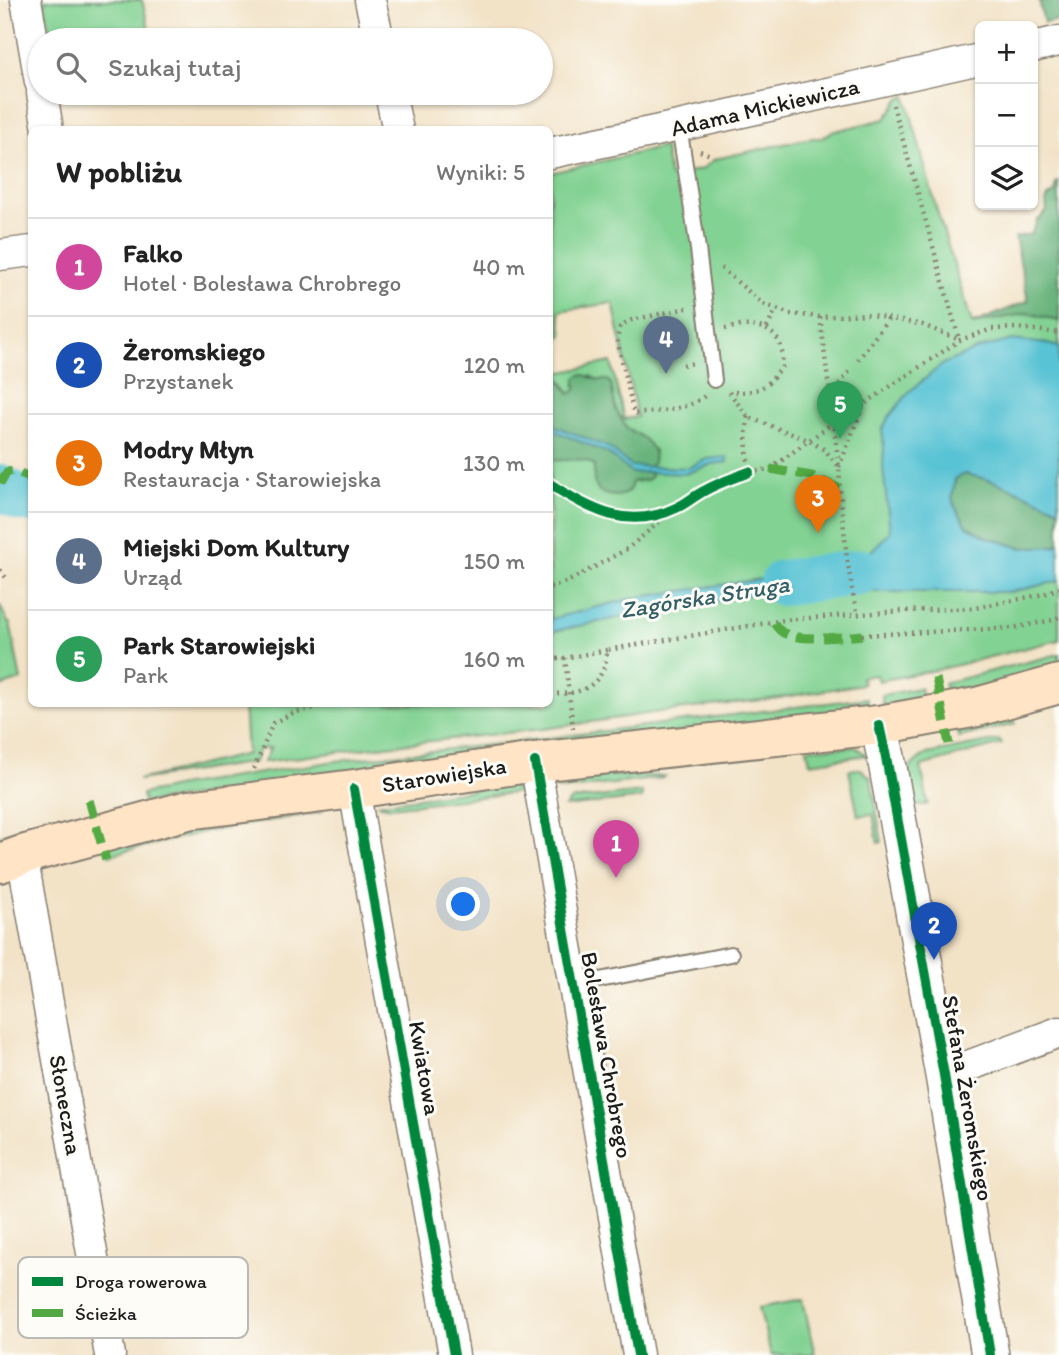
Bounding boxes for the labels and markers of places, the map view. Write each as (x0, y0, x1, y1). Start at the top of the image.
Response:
pin: 4 (643, 316, 689, 374)
pin: 5 (817, 381, 863, 439)
pin: 3 (795, 475, 841, 533)
pin: 1 (593, 820, 639, 878)
pin: 2 (911, 902, 957, 960)

